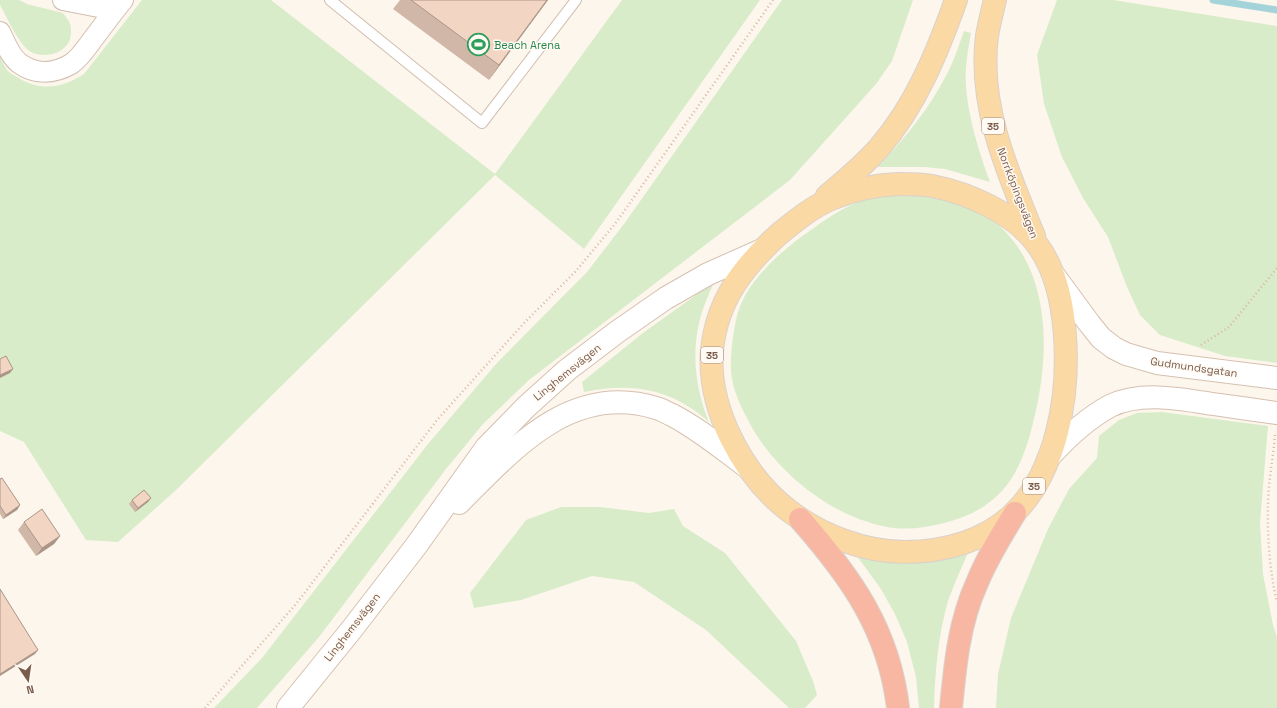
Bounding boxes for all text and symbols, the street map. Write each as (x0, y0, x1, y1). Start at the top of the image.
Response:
sports icon: Beach Arena (465, 32, 491, 58)
place label: Beach Arena (494, 38, 561, 52)
road number: 35 (982, 118, 1004, 134)
street label: Norrköpingsvägen (994, 146, 1042, 240)
street label: Linghemsvägen (530, 340, 604, 404)
road number: 35 (701, 347, 723, 363)
street label: Gudmundsgatan (1149, 354, 1239, 380)
road number: 35 (1023, 478, 1045, 494)
street label: Linghemsvägen (321, 590, 383, 664)
north arrow (8, 660, 48, 700)
text: N (25, 682, 35, 697)

